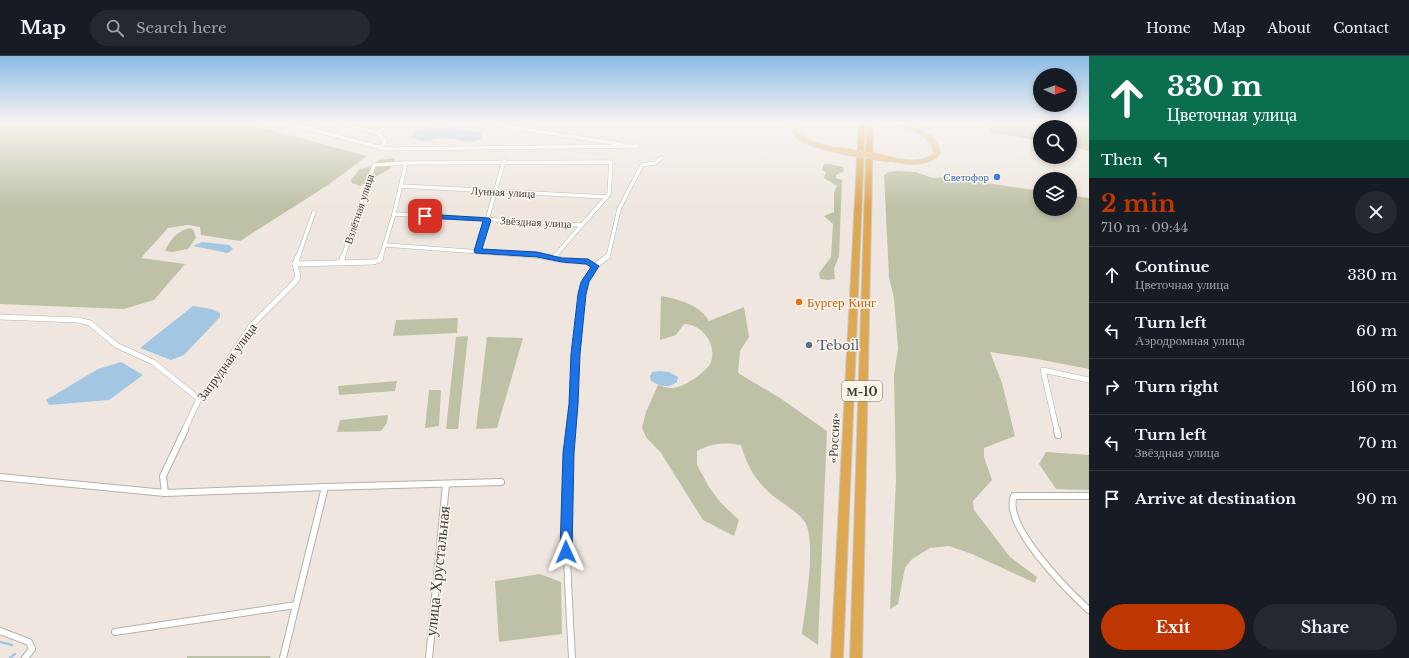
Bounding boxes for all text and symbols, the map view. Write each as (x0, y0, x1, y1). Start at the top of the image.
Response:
search box (90, 10, 370, 46)
text: Map (20, 16, 66, 39)
icon: search (104, 17, 126, 39)
text: Search here (136, 18, 227, 37)
text: Home (1146, 19, 1191, 37)
text: Map (1213, 19, 1245, 37)
text: About (1267, 19, 1311, 37)
text: Contact (1333, 19, 1389, 37)
north arrow (1033, 68, 1077, 112)
map controls (1033, 68, 1077, 216)
text: 330 m (1167, 69, 1262, 104)
icon: ahead (1101, 72, 1153, 124)
text: Цветочная улица (1167, 104, 1297, 126)
button: search (1033, 120, 1077, 164)
icon: left (1150, 148, 1172, 170)
text: Then (1101, 150, 1142, 169)
place label: Светофор (943, 170, 989, 184)
street label: Взлётная улица (341, 172, 377, 246)
marker: Светофор (992, 172, 1002, 182)
button: layers (1033, 172, 1077, 216)
street label: Лунная улица (470, 183, 536, 201)
text: 2 min (1101, 189, 1176, 218)
button: close (1355, 191, 1397, 233)
pin (408, 199, 442, 233)
icon: arrive (414, 205, 436, 227)
street label: Звёздная улица (500, 213, 572, 231)
text: 710 m · 09:44 (1101, 219, 1188, 236)
text: Continue (1135, 257, 1210, 276)
icon: ahead (1101, 264, 1123, 286)
text: 330 m (1347, 265, 1397, 284)
text: Цветочная улица (1135, 276, 1229, 293)
place label: Бургер Кинг (807, 294, 876, 311)
marker: Бургер Кинг (794, 297, 804, 307)
text: Turn left (1135, 313, 1206, 332)
street label: Запрудная улица (193, 320, 261, 404)
icon: left (1101, 320, 1123, 342)
text: 60 m (1356, 321, 1397, 340)
text: Аэродромная улица (1135, 332, 1245, 349)
place label: Teboil (817, 337, 859, 354)
marker: Teboil (804, 340, 814, 350)
icon: right (1101, 376, 1123, 398)
text: Turn right (1135, 377, 1218, 396)
text: 160 m (1350, 377, 1397, 396)
road number: М-10 (842, 381, 882, 401)
street label: «Россия» (824, 412, 844, 464)
text: Turn left (1135, 425, 1206, 444)
icon: left (1101, 432, 1123, 454)
text: 70 m (1358, 433, 1397, 452)
text: Звёздная улица (1135, 444, 1219, 461)
icon: arrive (1101, 488, 1123, 510)
text: Arrive at destination (1135, 489, 1296, 508)
text: 90 m (1356, 489, 1397, 508)
street label: улица Хрустальная (420, 504, 454, 637)
position arrow (545, 531, 587, 573)
button: Exit (1101, 604, 1245, 650)
button: Share (1253, 604, 1397, 650)

